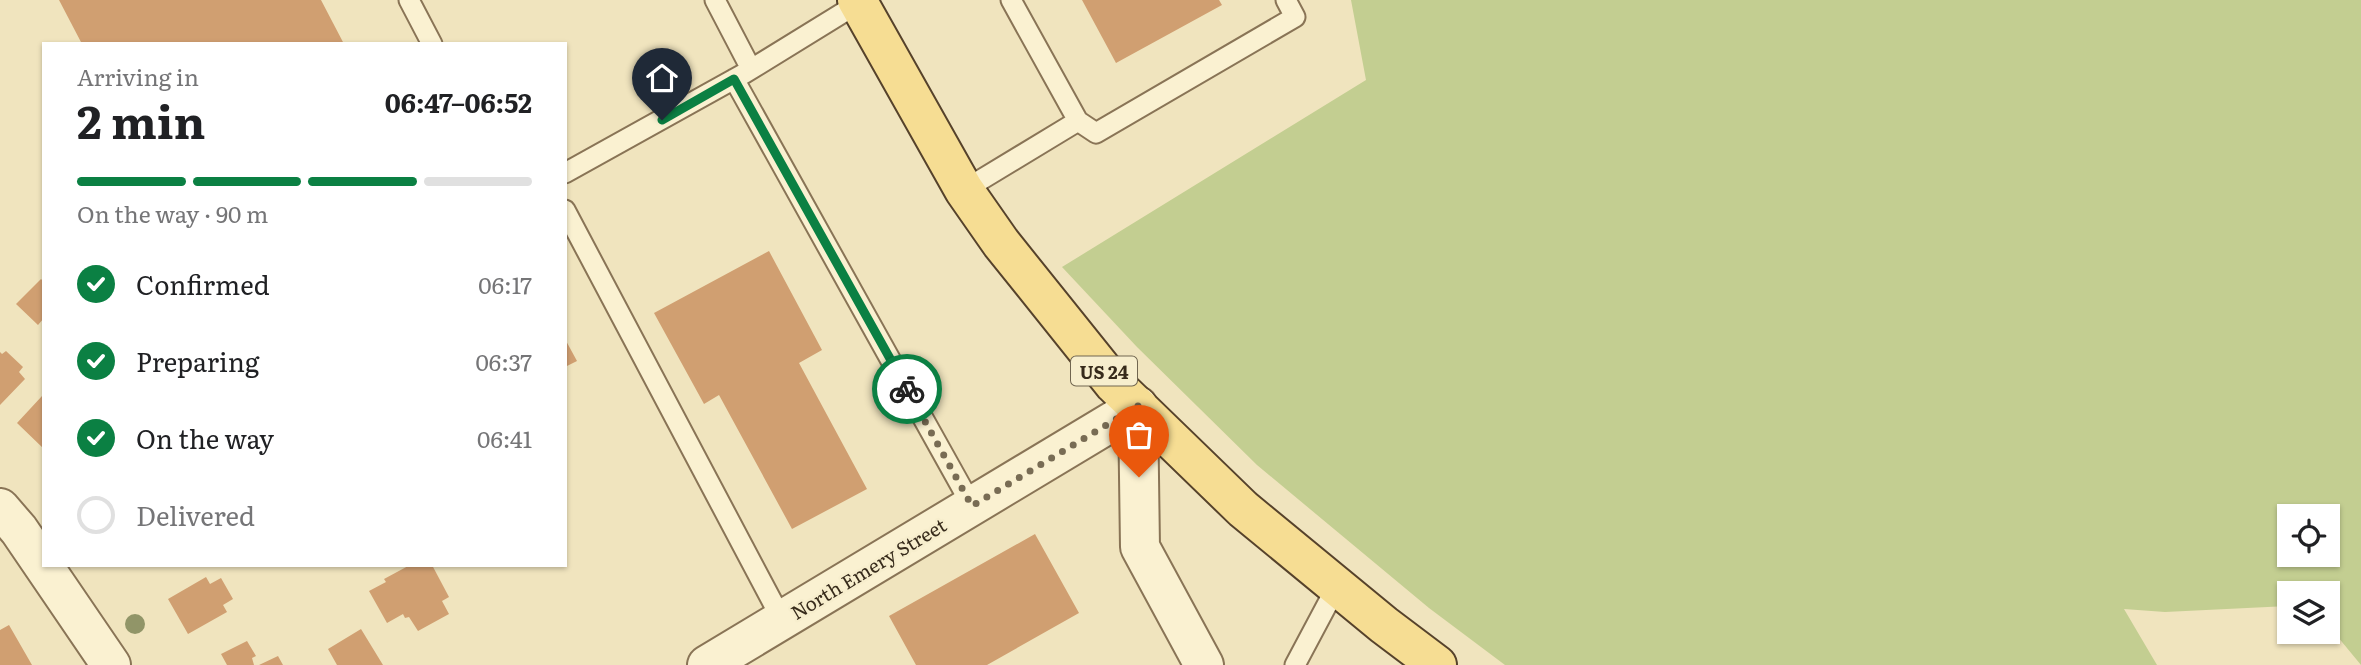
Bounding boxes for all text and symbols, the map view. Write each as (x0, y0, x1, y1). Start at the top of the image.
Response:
pin (632, 48, 692, 120)
text: Arriving in (77, 59, 199, 93)
icon: home (643, 59, 681, 97)
text: 06:47–06:52 (385, 82, 532, 121)
text: 2 min (77, 85, 206, 153)
text: On the way · 90 m (77, 196, 268, 230)
text: Confirmed (136, 264, 270, 303)
icon: check (77, 265, 115, 303)
text: 06:17 (478, 267, 532, 301)
text: Preparing (136, 341, 259, 380)
icon: check (77, 342, 115, 380)
text: 06:37 (475, 344, 532, 378)
courier (872, 354, 942, 424)
road number: US 24 (1071, 356, 1137, 386)
icon: bike (888, 370, 926, 408)
pin (1109, 405, 1169, 477)
icon: bag (1120, 416, 1158, 454)
text: On the way (136, 418, 274, 457)
icon: check (77, 419, 115, 457)
text: 06:41 (477, 421, 532, 455)
text: Delivered (136, 495, 255, 534)
map controls (2277, 504, 2340, 644)
button: locate (2277, 504, 2340, 567)
street label: North Emery Street (785, 510, 951, 626)
button: layers (2277, 581, 2340, 644)

